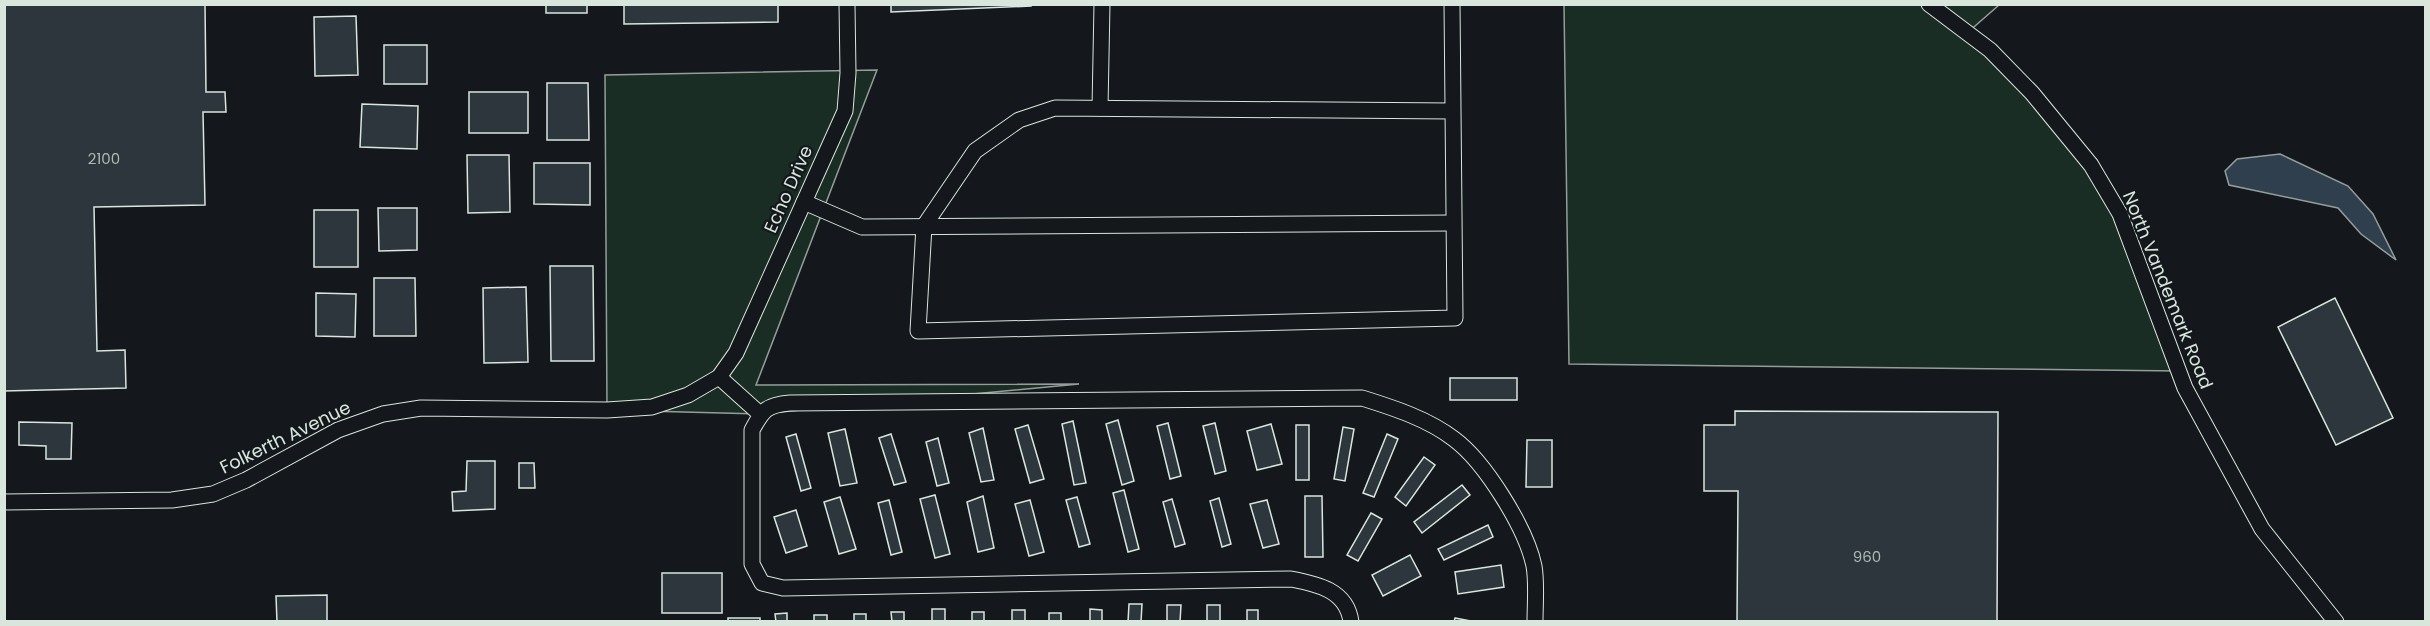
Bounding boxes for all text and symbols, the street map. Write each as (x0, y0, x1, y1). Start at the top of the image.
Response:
street label: Echo Drive (758, 141, 818, 237)
house number: 2100 (88, 148, 120, 169)
street label: North Vandemark Road (2117, 187, 2219, 393)
street label: Folkerth Avenue (215, 395, 355, 479)
house number: 960 (1853, 546, 1881, 567)

